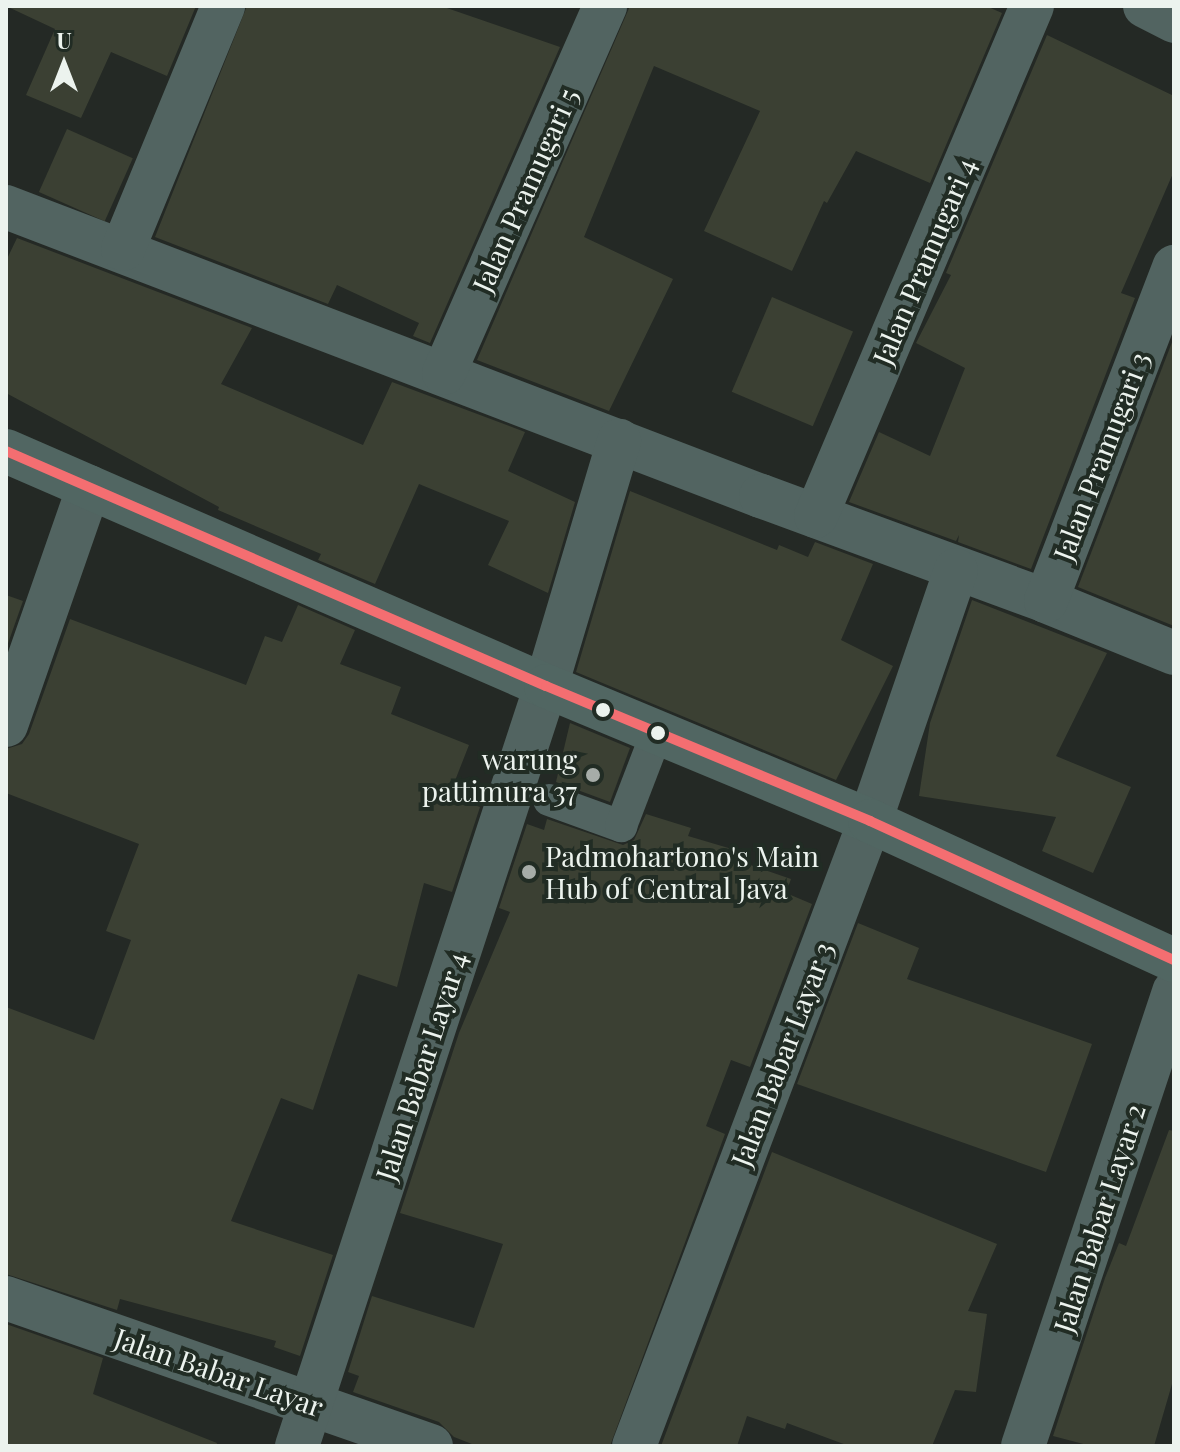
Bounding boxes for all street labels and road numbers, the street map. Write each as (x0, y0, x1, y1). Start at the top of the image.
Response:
street label: Jalan Pramugari 5 (465, 83, 585, 297)
street label: Jalan Pramugari 4 (865, 152, 983, 370)
street label: Jalan Pramugari 3 (1046, 347, 1156, 565)
street label: Jalan Babar Layar 3 (724, 937, 840, 1171)
street label: Jalan Babar Layar 4 (368, 947, 474, 1185)
street label: Jalan Babar Layar 2 (1046, 1099, 1152, 1337)
street label: Jalan Babar Layar (110, 1320, 328, 1424)

